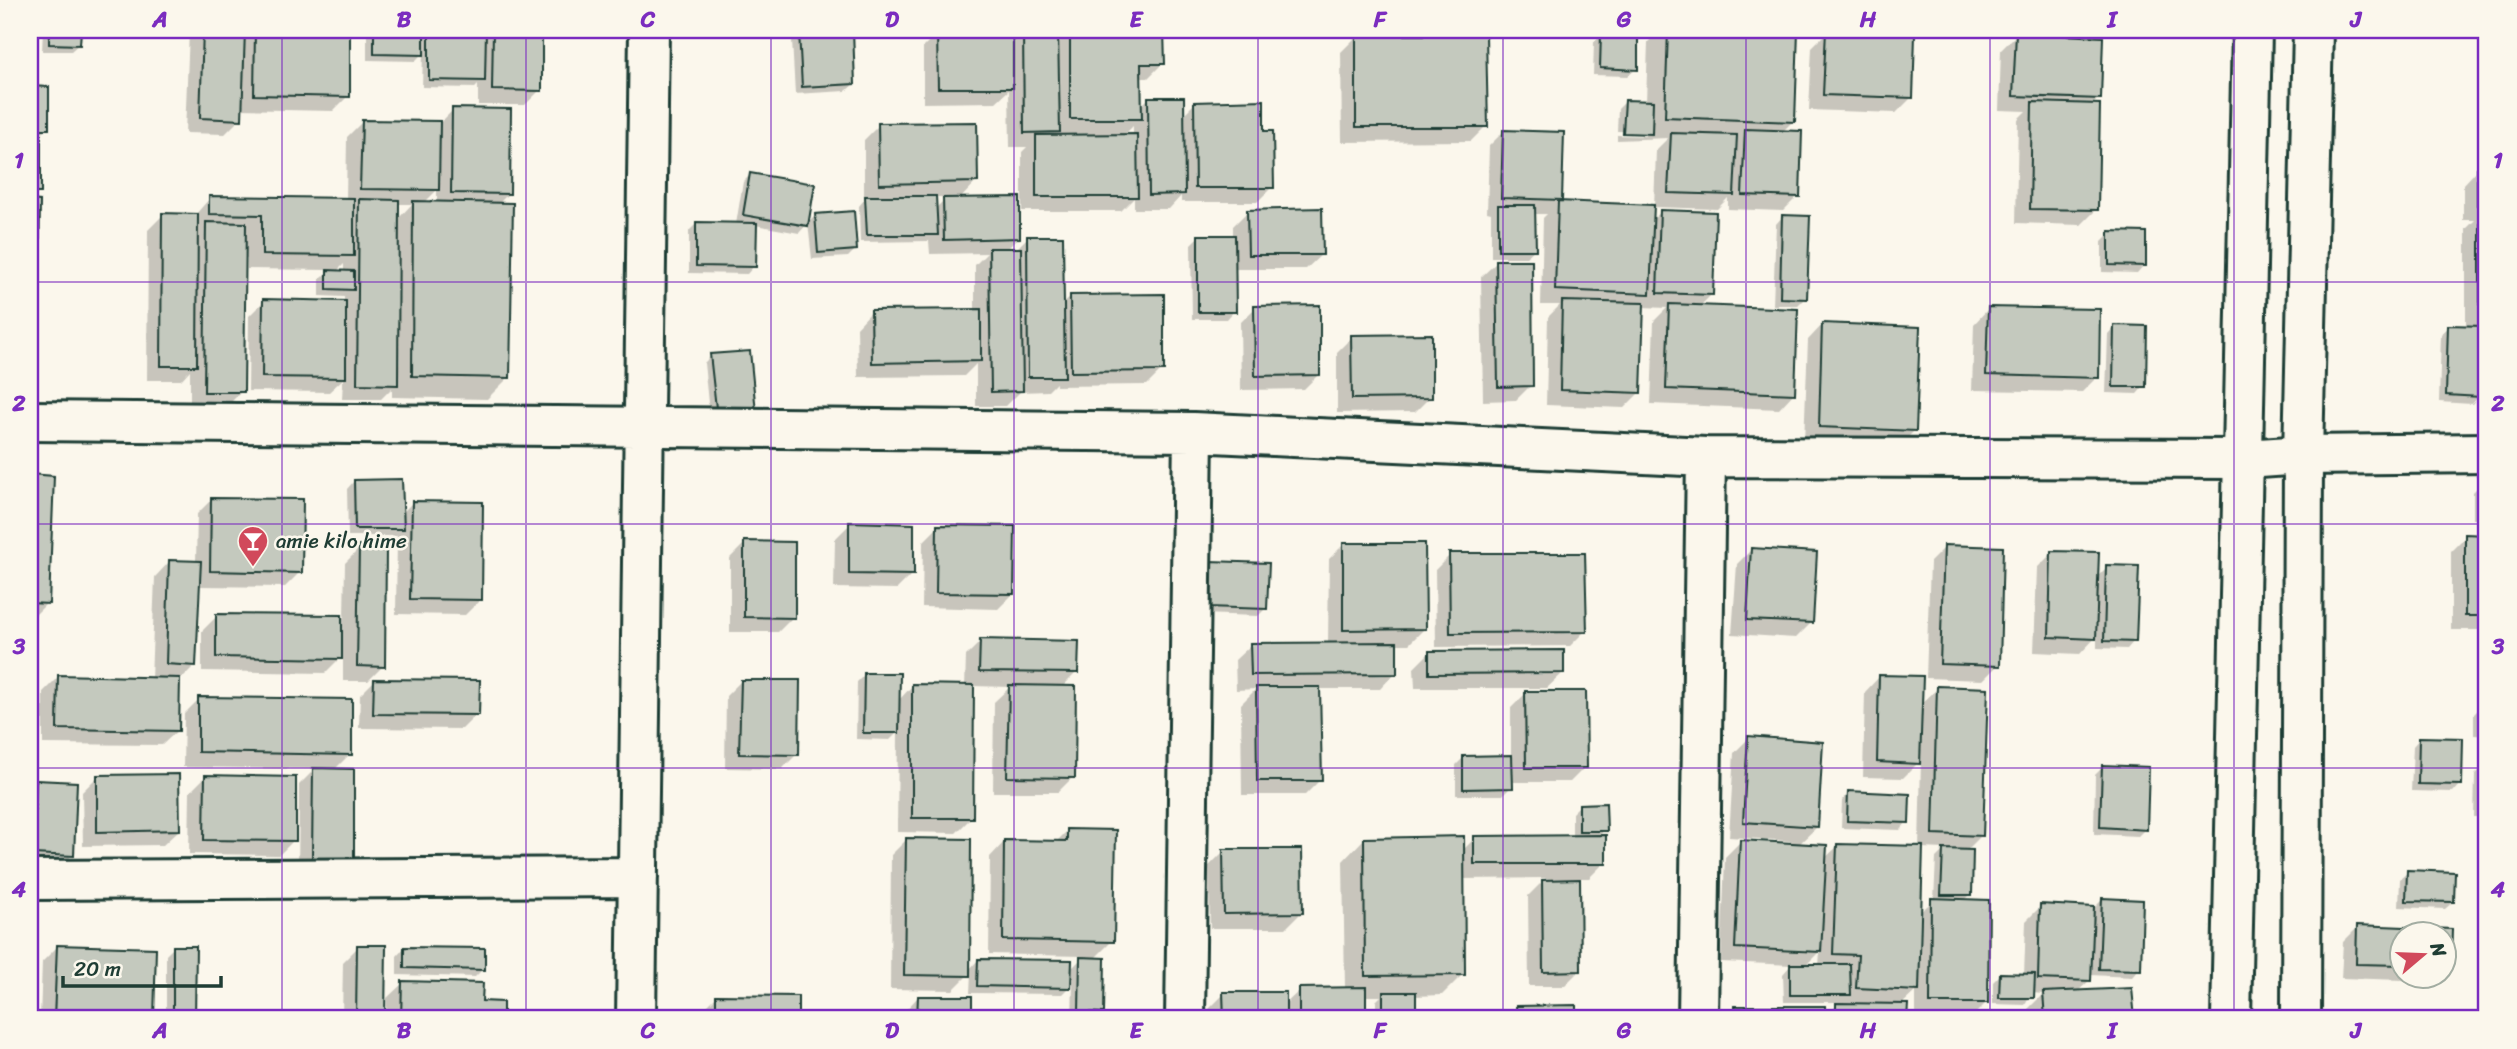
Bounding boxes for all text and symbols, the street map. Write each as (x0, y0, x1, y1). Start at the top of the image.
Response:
text: A (151, 0, 168, 40)
text: B (397, 0, 412, 40)
text: C (640, 0, 656, 40)
text: D (885, 0, 900, 40)
text: E (1130, 0, 1145, 40)
text: F (1373, 0, 1388, 40)
text: G (1616, 0, 1632, 40)
text: H (1859, 0, 1877, 40)
text: I (2106, 0, 2118, 40)
text: J (2349, 0, 2363, 40)
text: 1 (14, 140, 24, 181)
text: 1 (2493, 140, 2503, 181)
text: 2 (11, 383, 26, 424)
text: 2 (2490, 383, 2505, 424)
place label: amie kilo hime (276, 522, 407, 560)
bar icon: amie kilo hime (236, 524, 270, 568)
text: 3 (12, 626, 26, 667)
text: 3 (2491, 626, 2505, 667)
text: 4 (11, 869, 27, 910)
text: 4 (2490, 869, 2506, 910)
north arrow (2388, 920, 2458, 990)
text: N (2421, 937, 2457, 962)
scale bar (63, 944, 220, 988)
text: 20 m (74, 950, 121, 988)
text: A (151, 1010, 168, 1049)
text: B (397, 1010, 412, 1049)
text: C (640, 1010, 656, 1049)
text: D (885, 1010, 900, 1049)
text: E (1130, 1010, 1145, 1049)
text: F (1373, 1010, 1388, 1049)
text: G (1616, 1010, 1632, 1049)
text: H (1859, 1010, 1877, 1049)
text: I (2106, 1010, 2118, 1049)
text: J (2349, 1010, 2363, 1049)

